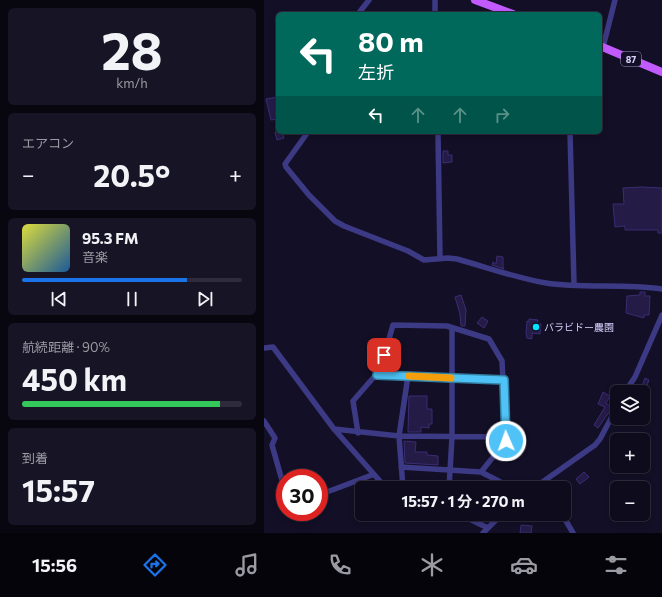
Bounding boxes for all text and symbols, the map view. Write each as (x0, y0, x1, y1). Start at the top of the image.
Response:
text: 28 (101, 17, 163, 81)
text: 80 m (358, 24, 424, 58)
icon: left (292, 28, 344, 80)
road number: 87 (621, 52, 641, 66)
text: 左折 (358, 61, 394, 83)
text: km/h (116, 75, 148, 91)
icon: left (365, 104, 387, 126)
icon: ahead (407, 104, 429, 126)
icon: ahead (449, 104, 471, 126)
icon: right (491, 104, 513, 126)
text: エアコン (22, 135, 74, 151)
text: 20.5° (93, 156, 170, 193)
text: − (22, 161, 35, 188)
text: + (229, 161, 242, 188)
text: 95.3 FM (82, 229, 138, 247)
text: 音楽 (82, 249, 108, 265)
icon: previous (48, 288, 70, 310)
icon: pause (121, 288, 143, 310)
icon: next (194, 288, 216, 310)
place label: バラビドー農園 (544, 321, 614, 333)
marker: バラビドー農園 (531, 322, 541, 332)
pin (367, 338, 401, 372)
text: 航続距離 · 90% (22, 339, 110, 355)
icon: arrive (373, 344, 395, 366)
text: 450 km (22, 360, 127, 397)
map controls (610, 385, 650, 521)
button: layers (610, 385, 650, 425)
position arrow (485, 420, 527, 462)
button: + (610, 433, 650, 473)
text: 到着 (22, 450, 48, 466)
speed limit sign: 30 (276, 469, 328, 521)
text: 15:57 (22, 471, 95, 508)
button: − (610, 481, 650, 521)
text: 15:57 · 1 分 · 270 m (401, 492, 525, 510)
icon: directions (141, 551, 169, 579)
icon: music (233, 551, 261, 579)
icon: phone (326, 551, 354, 579)
icon: climate (418, 551, 446, 579)
icon: car (510, 551, 538, 579)
icon: filters (602, 551, 630, 579)
text: 15:56 (32, 554, 77, 576)

